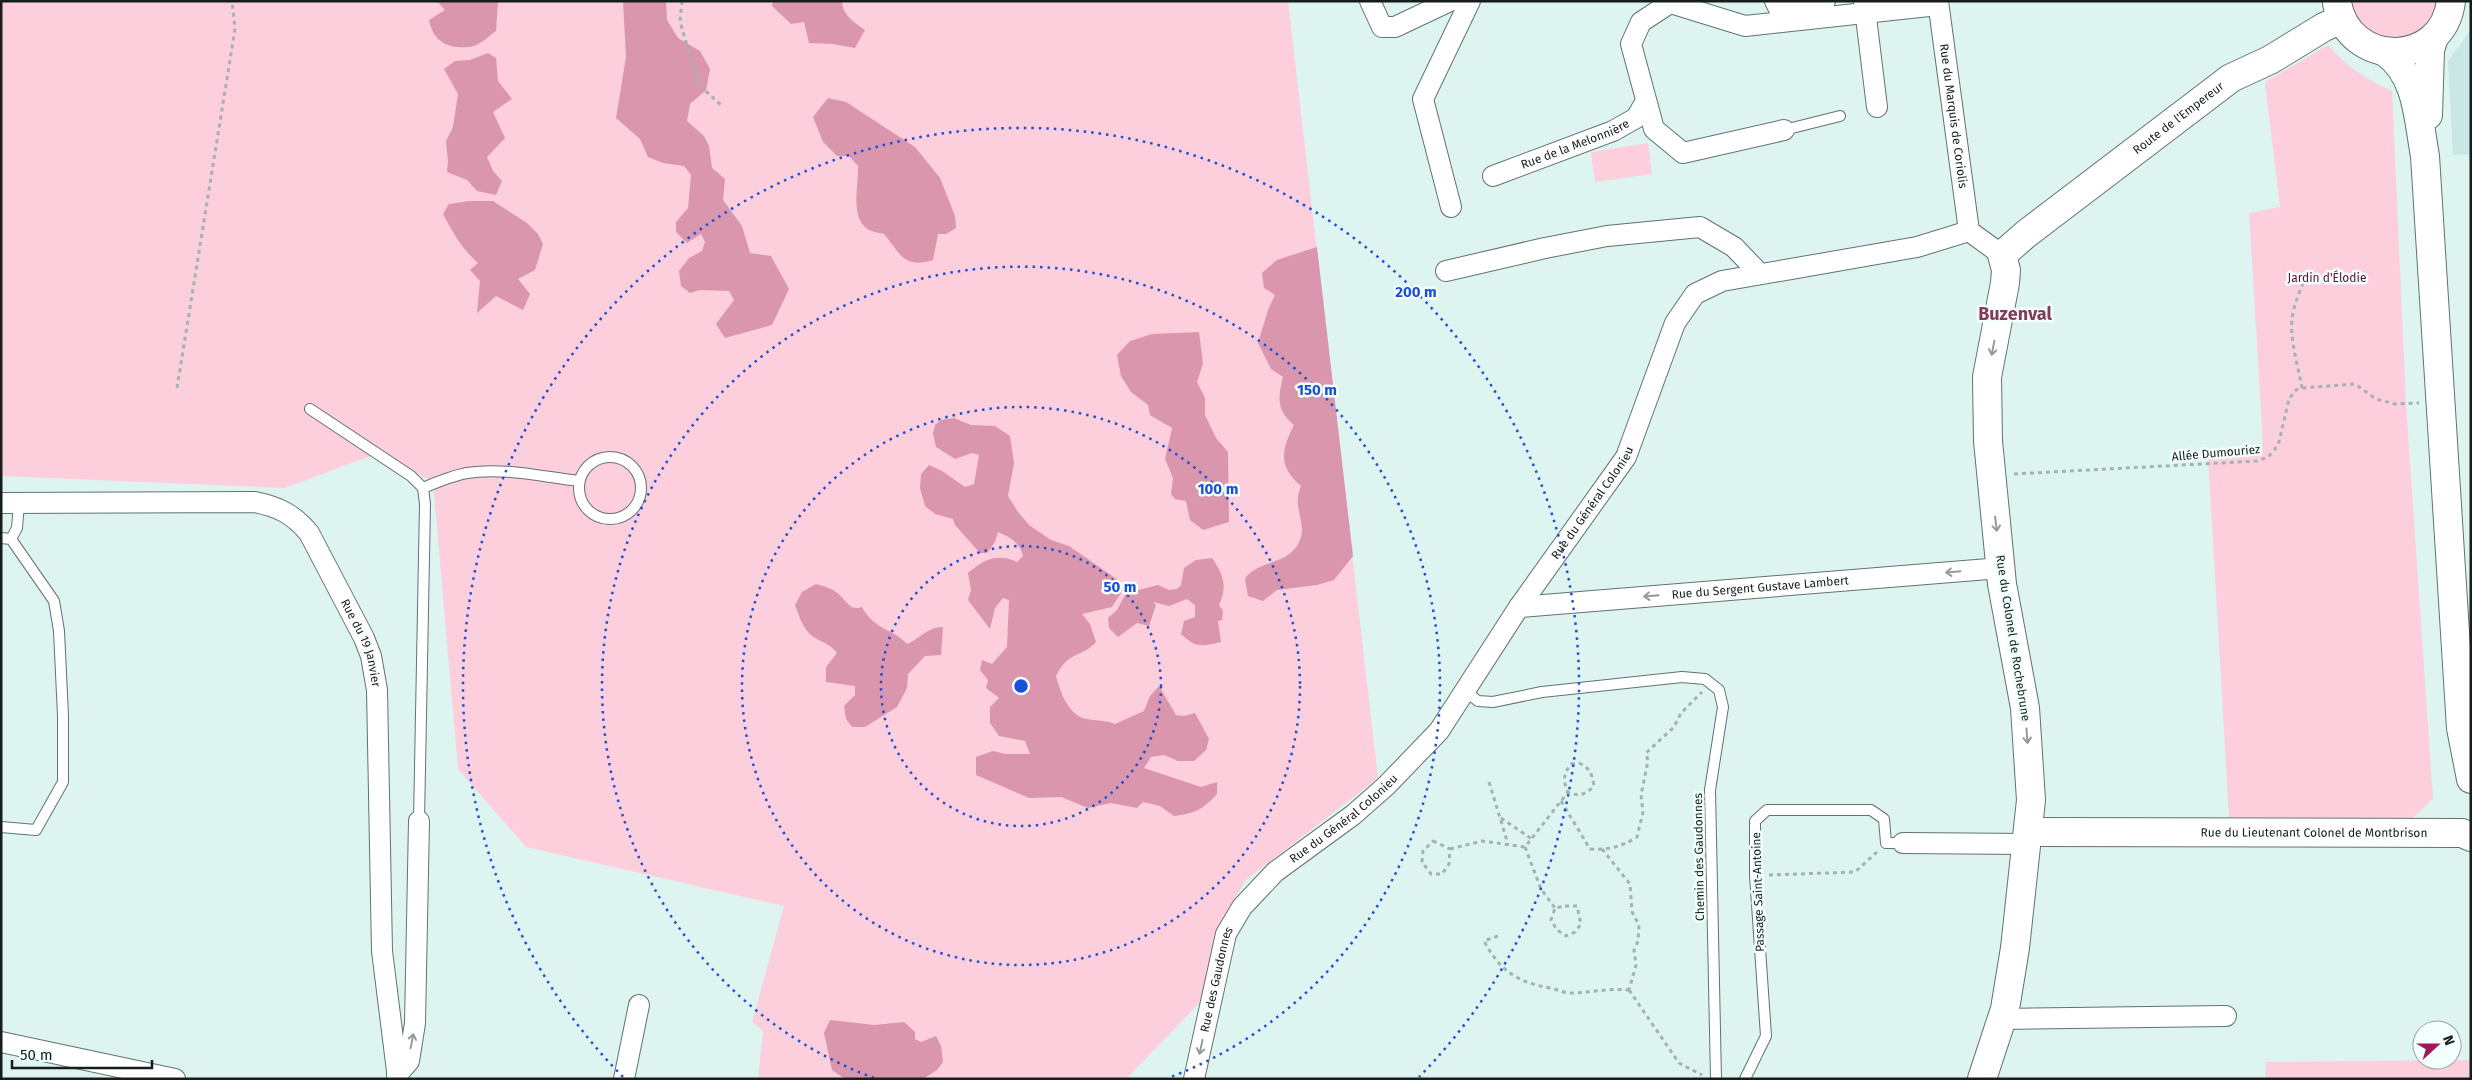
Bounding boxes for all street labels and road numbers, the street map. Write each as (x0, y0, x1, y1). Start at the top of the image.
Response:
street label: Rue du Marquis de Coriolis (1937, 43, 1970, 190)
street label: Route de l'Empereur (2130, 79, 2227, 157)
street label: Rue de la Melonnière (1519, 116, 1632, 172)
street label: Allée Dumouriez (2171, 442, 2261, 464)
street label: Rue du Général Colonieu (1548, 445, 1636, 562)
street label: Rue du Colonel de Rochebrune (1993, 554, 2033, 722)
street label: Rue du Sergent Gustave Lambert (1671, 573, 1850, 602)
street label: Rue du 19 Janvier (338, 597, 383, 688)
street label: Rue du Général Colonieu (1287, 771, 1401, 866)
street label: Chemin des Gaudonnes (1691, 792, 1707, 921)
street label: Rue du Lieutenant Colonel de Montbrison (2201, 825, 2427, 840)
street label: Passage Saint-Antoine (1749, 832, 1767, 952)
street label: Rue des Gaudonnes (1198, 924, 1236, 1034)

